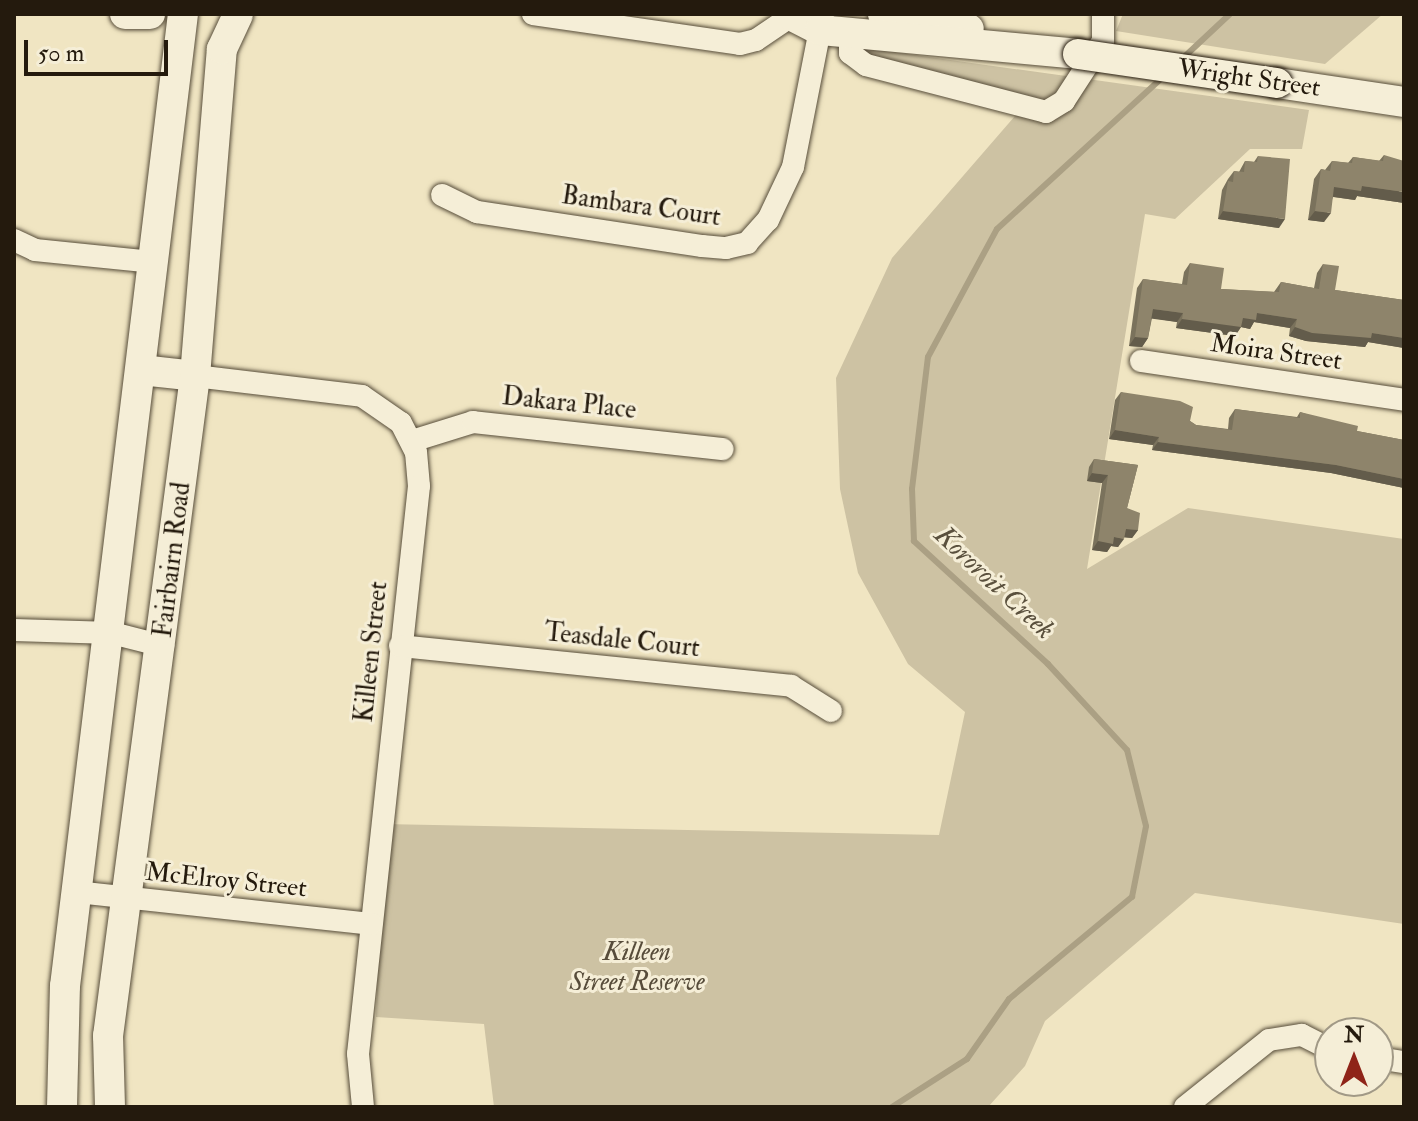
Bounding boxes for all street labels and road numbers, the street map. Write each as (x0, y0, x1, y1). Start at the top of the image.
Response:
street label: Wright Street (1176, 54, 1322, 104)
street label: Bambara Court (560, 180, 722, 234)
street label: Moira Street (1208, 328, 1344, 378)
street label: Dakara Place (500, 381, 638, 427)
street label: Fairbairn Road (148, 481, 198, 639)
street label: Killeen Street (349, 580, 395, 724)
street label: Teasdale Court (543, 617, 701, 665)
street label: McElroy Street (144, 857, 308, 905)

